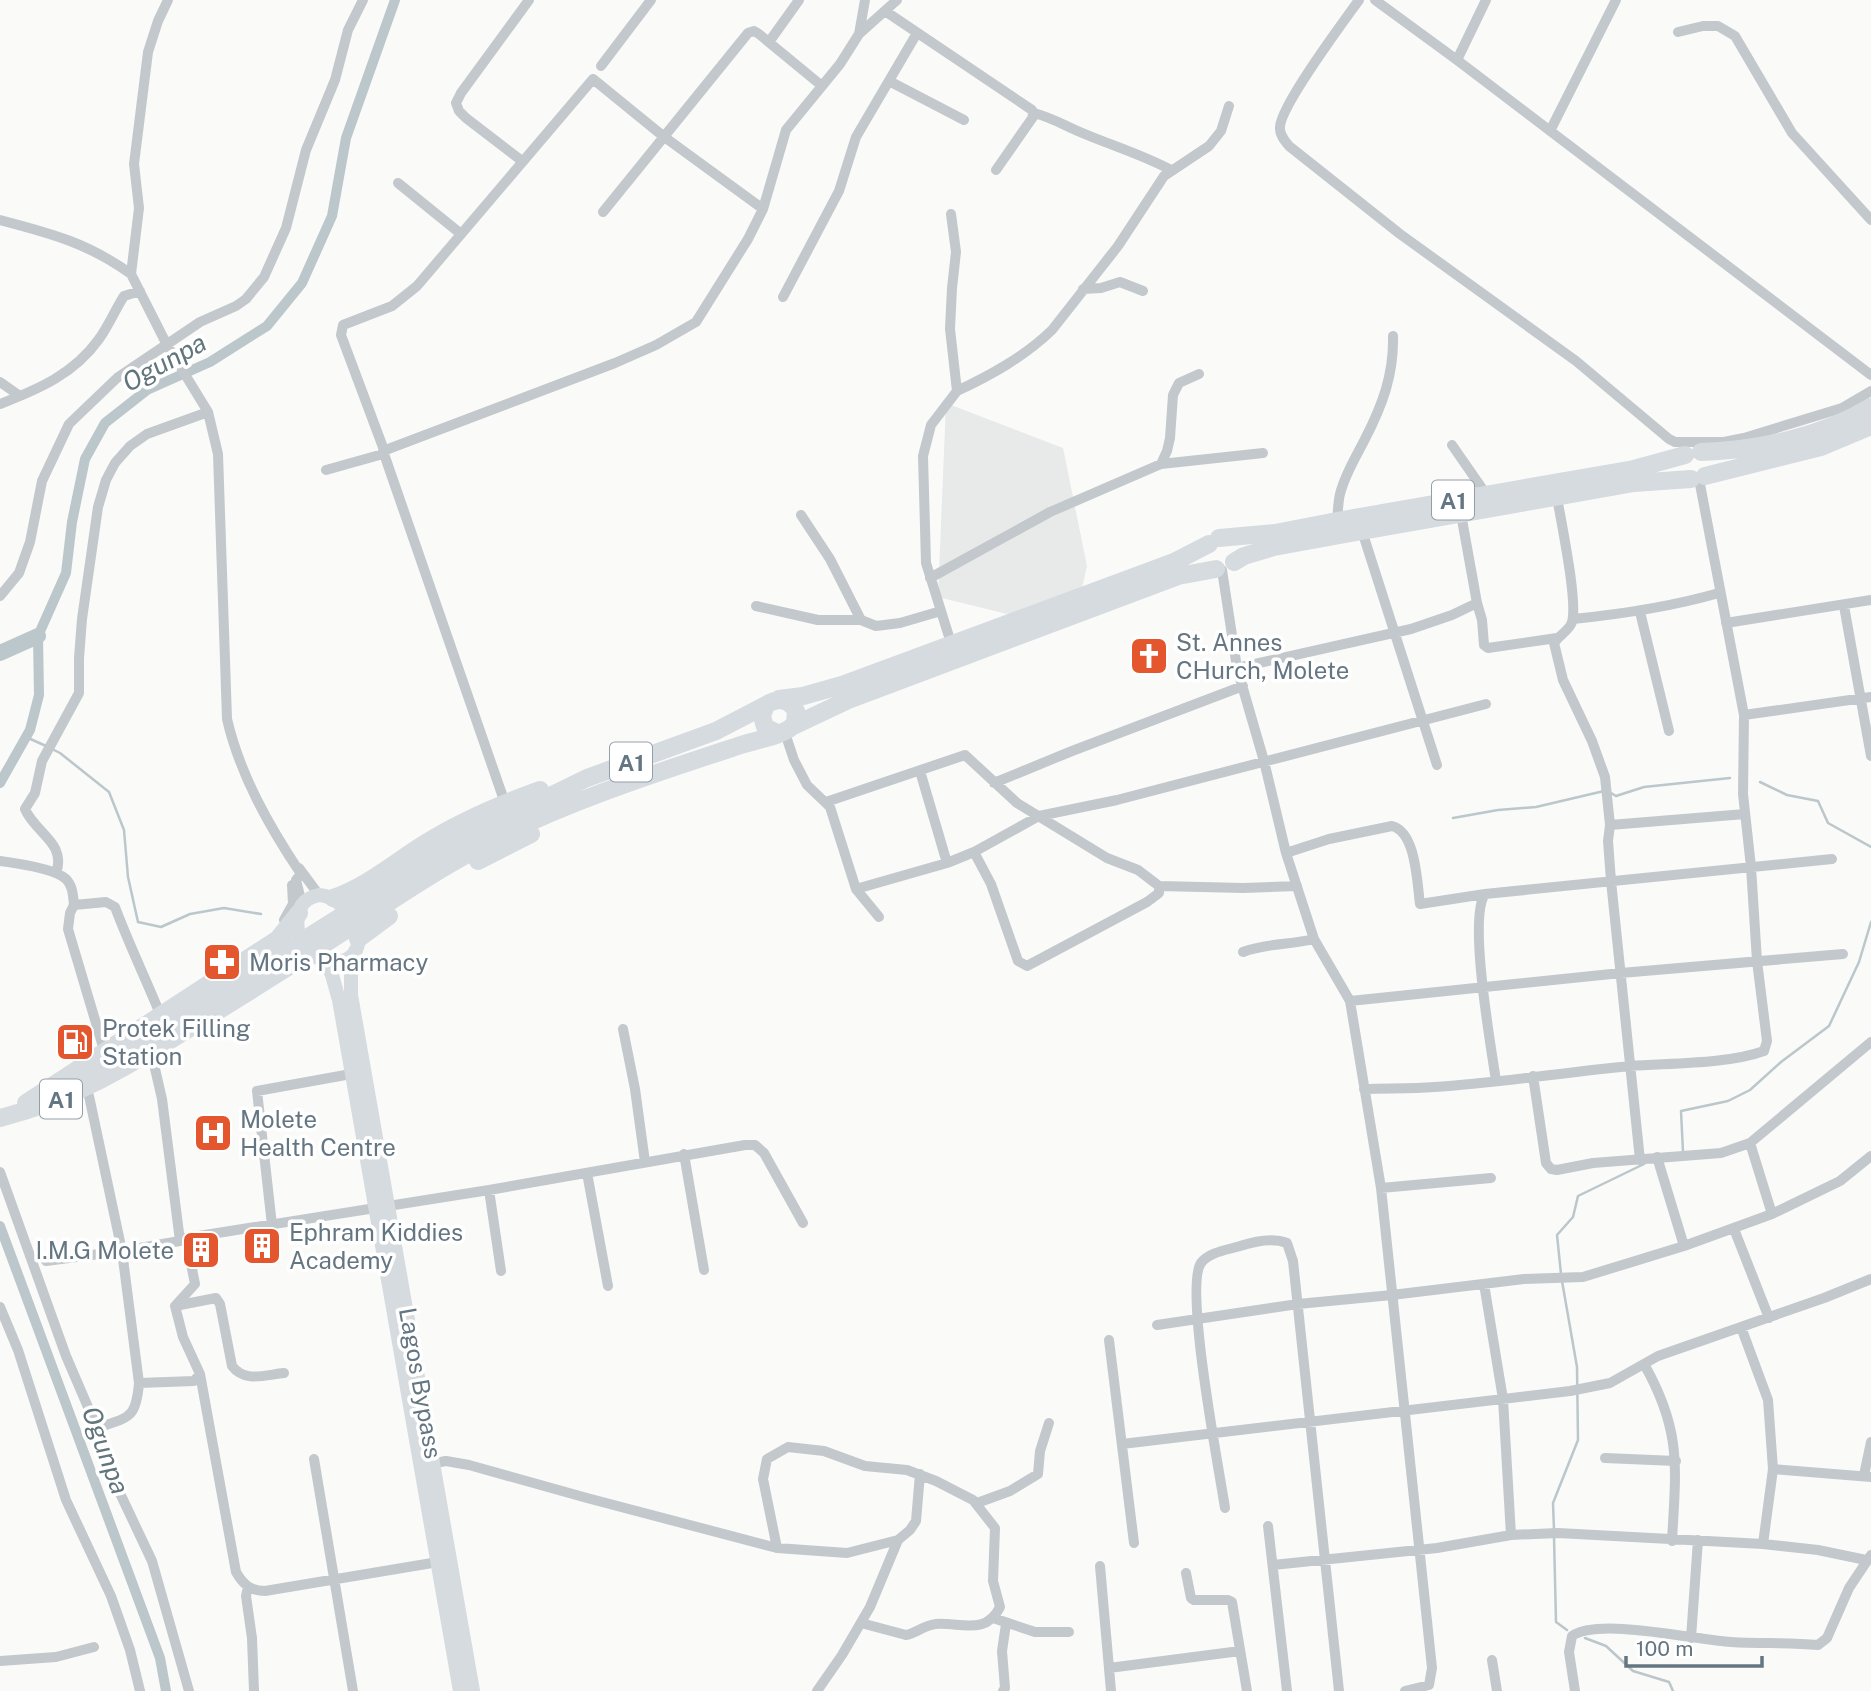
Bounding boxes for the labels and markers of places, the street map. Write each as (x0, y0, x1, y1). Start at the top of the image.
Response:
place label: St. Annes CHurch, Molete (1176, 628, 1349, 684)
church icon: St. Annes CHurch, Molete (1128, 635, 1170, 677)
pharmacy icon: Moris Pharmacy (201, 941, 243, 983)
place label: Moris Pharmacy (249, 948, 428, 976)
place label: Protek Filling Station (102, 1014, 251, 1070)
fuel station icon: Protek Filling Station (54, 1021, 96, 1063)
place label: Molete Health Centre (240, 1105, 396, 1161)
hospital icon: Molete Health Centre (192, 1112, 234, 1154)
place label: Ephram Kiddies Academy (289, 1218, 463, 1274)
building icon: Ephram Kiddies Academy (241, 1225, 283, 1267)
building icon: I.M.G Molete (180, 1229, 222, 1271)
place label: I.M.G Molete (35, 1236, 174, 1264)

